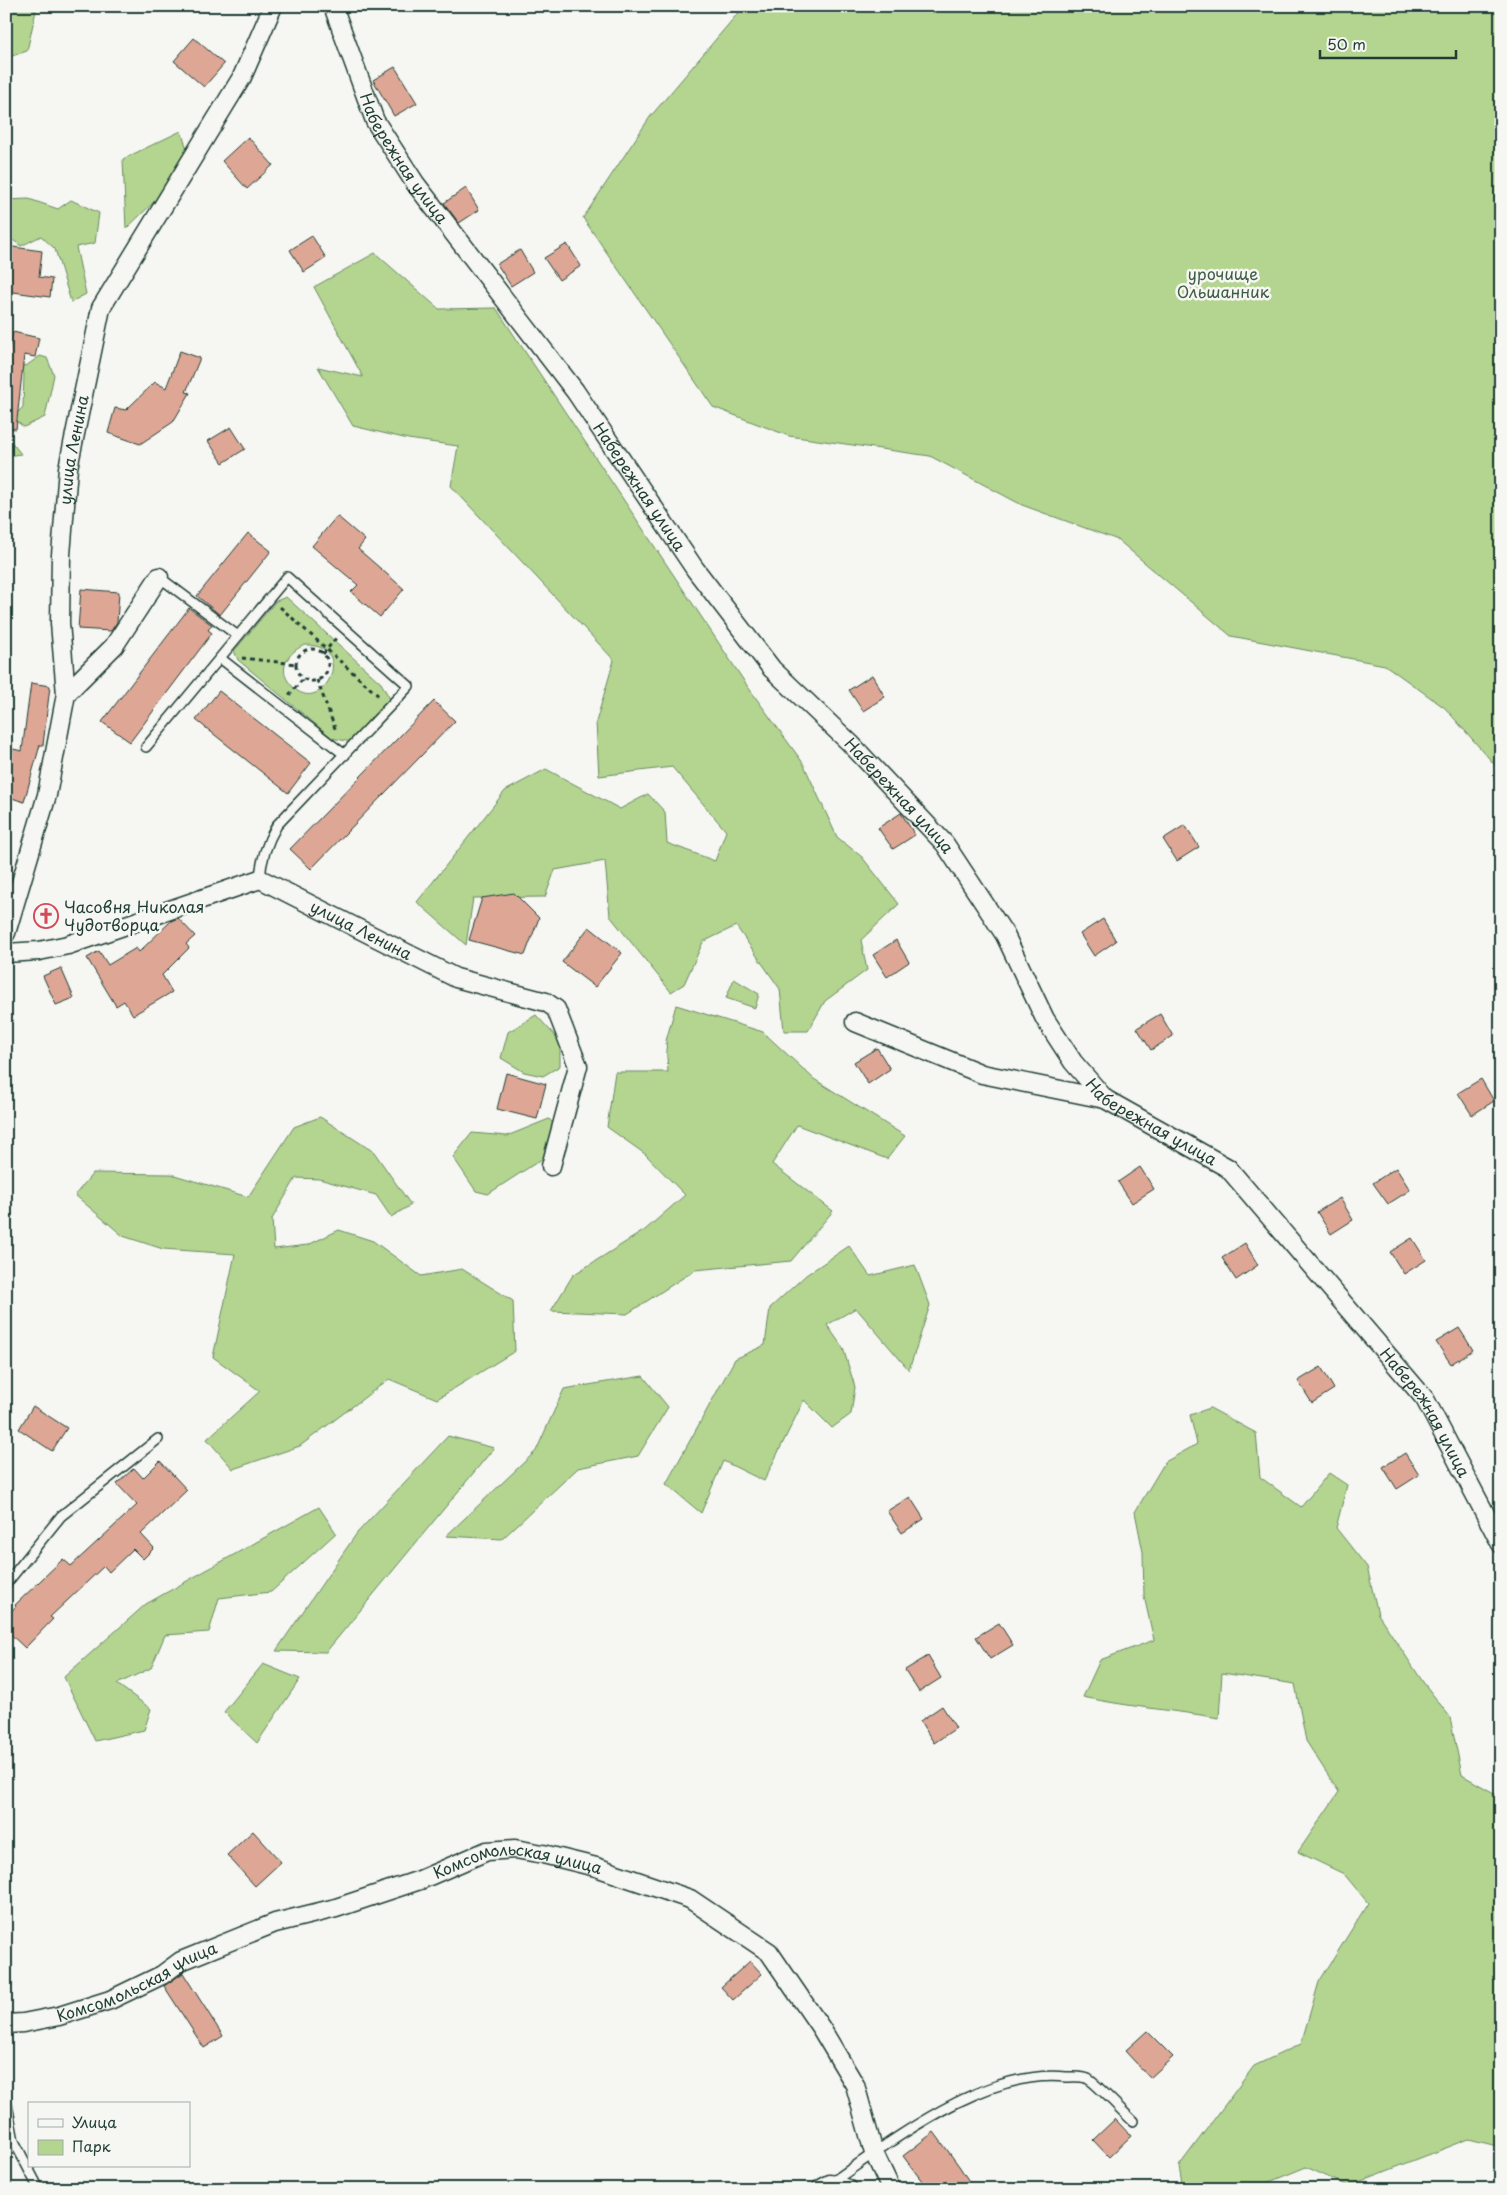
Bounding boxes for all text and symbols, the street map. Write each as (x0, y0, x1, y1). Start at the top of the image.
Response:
scale bar (1320, 28, 1456, 60)
text: 50 m (1327, 32, 1366, 55)
street label: Набережная улица (355, 89, 455, 228)
park label: урочище Ольшанник (1177, 261, 1270, 303)
street label: улица Ленина (52, 393, 94, 506)
street label: Набережная улица (588, 417, 692, 555)
street label: Набережная улица (840, 732, 961, 857)
street label: улица Ленина (307, 893, 417, 965)
place label: Часовня Николая Чудотворца (64, 894, 204, 936)
church icon: Часовня Николая Чудотворца (33, 903, 59, 929)
street label: Набережная улица (1081, 1072, 1222, 1171)
street label: Набережная улица (1375, 1342, 1477, 1481)
text: Комсомольская улица (429, 1836, 606, 1884)
street label: Комсомольская улица (430, 1862, 606, 1888)
street label: Комсомольская улица (53, 1935, 220, 2027)
legend (28, 2102, 190, 2168)
text: Улица (72, 2110, 117, 2133)
text: Парк (72, 2134, 111, 2157)

